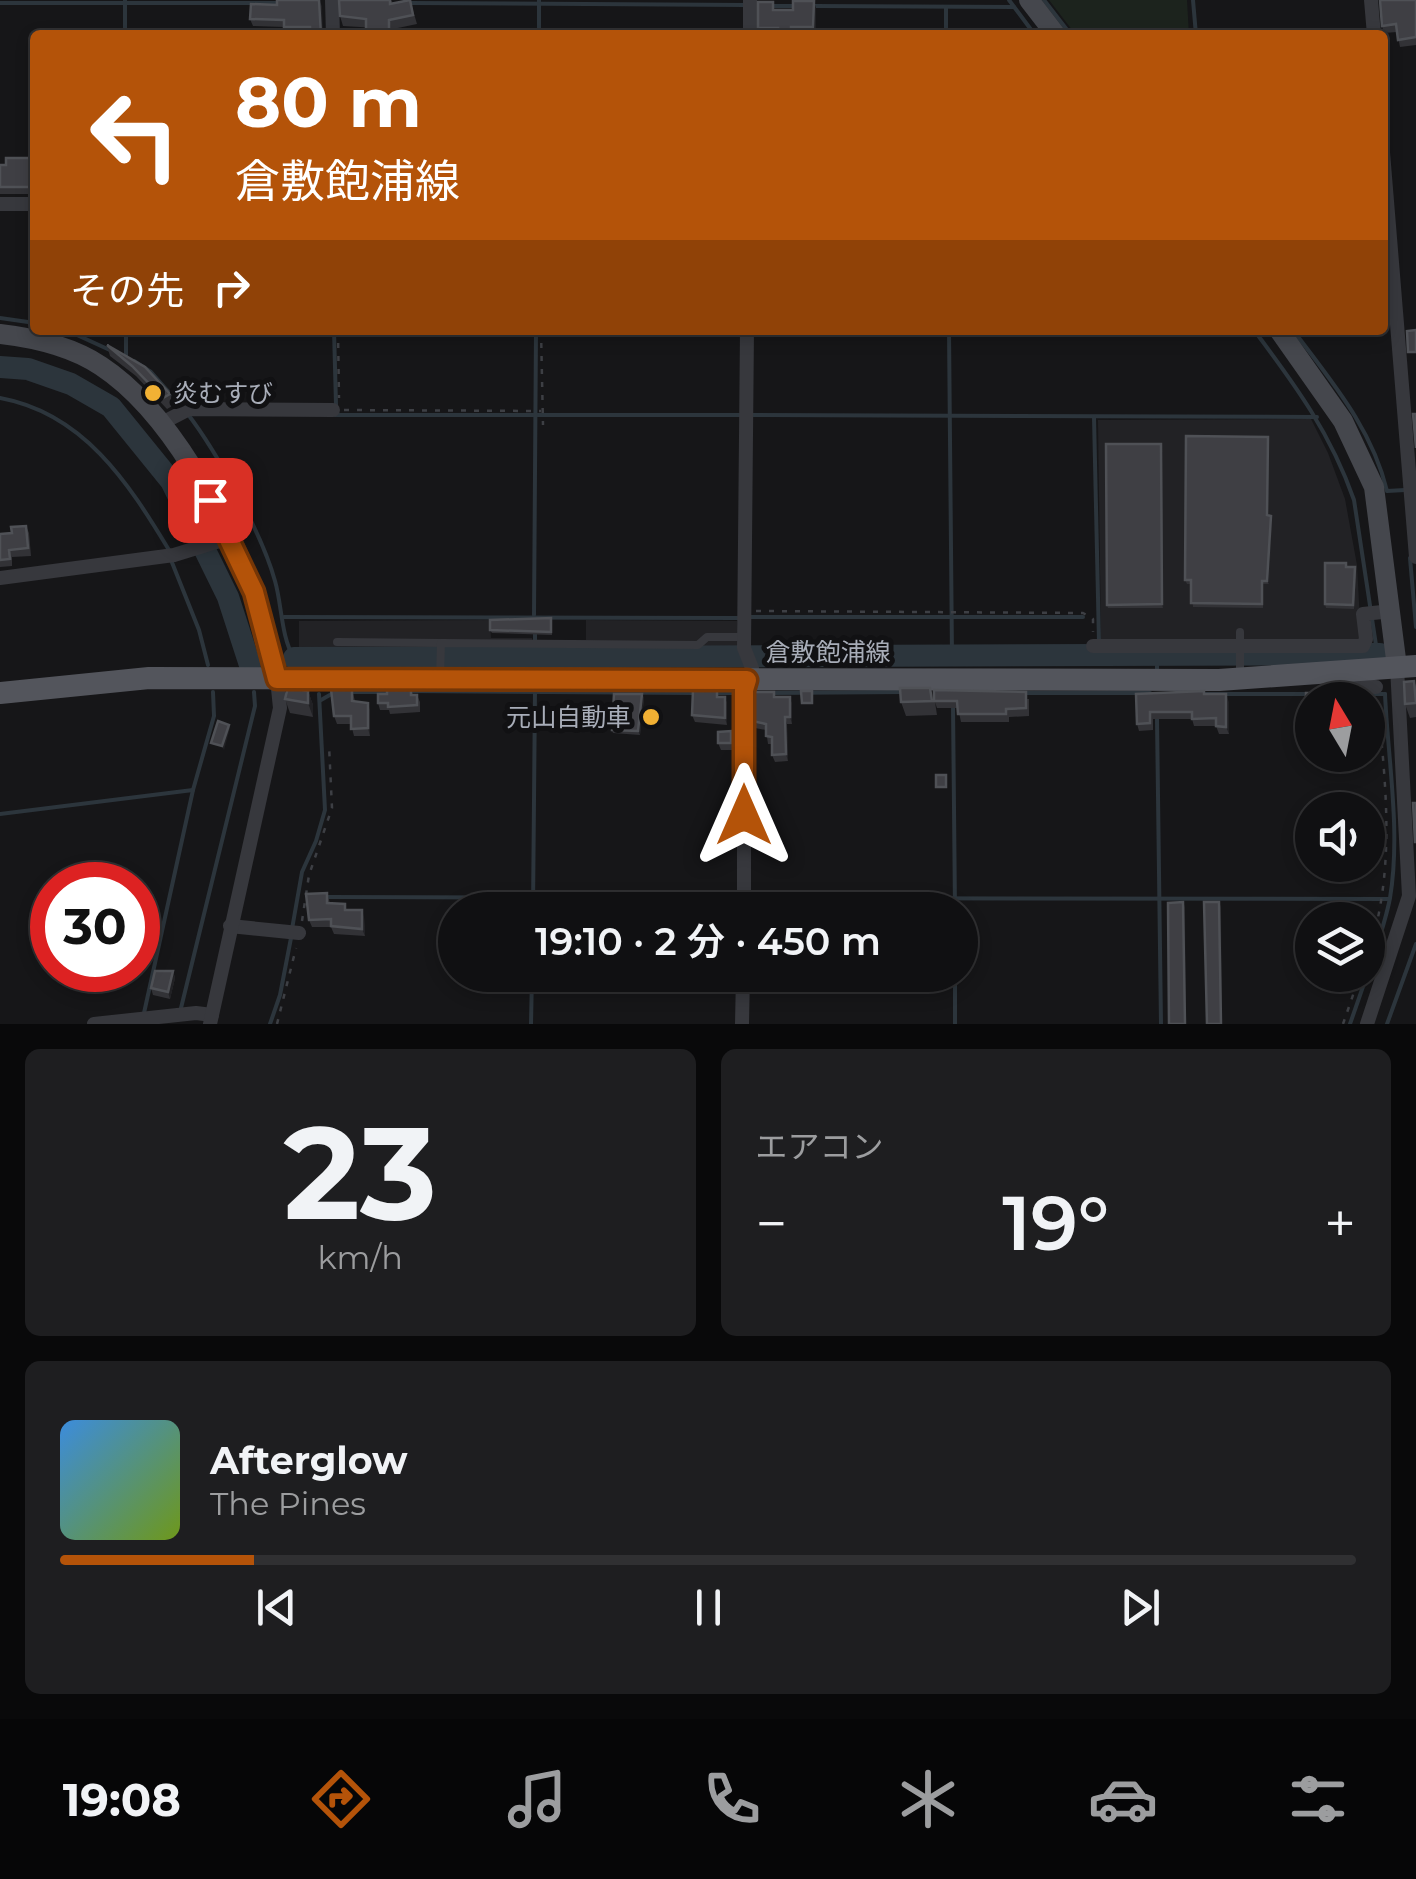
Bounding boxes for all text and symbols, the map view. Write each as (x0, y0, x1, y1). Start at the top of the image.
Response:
text: 80 m (235, 59, 422, 145)
icon: left (70, 70, 200, 200)
text: 倉敷飽浦線 (235, 153, 460, 208)
icon: right (204, 260, 259, 315)
text: その先 (70, 267, 184, 314)
place label: 炎むすび (173, 378, 273, 408)
marker: 炎むすび (142, 382, 164, 404)
pin (168, 458, 253, 543)
icon: arrive (183, 473, 238, 528)
street label: 倉敷飽浦線 (765, 637, 891, 667)
north arrow (1295, 682, 1385, 772)
map controls (1295, 682, 1385, 992)
place label: 元山自動車 (506, 702, 631, 732)
marker: 元山自動車 (640, 706, 662, 728)
position arrow (692, 763, 796, 867)
button: sound (1295, 792, 1385, 882)
speed limit sign: 30 (30, 862, 160, 992)
button: layers (1295, 902, 1385, 992)
text: 19:10 · 2 分 · 450 m (535, 918, 881, 965)
text: 23 (283, 1093, 437, 1252)
text: エアコン (756, 1127, 884, 1166)
text: 19° (1002, 1177, 1109, 1269)
text: − (756, 1190, 787, 1257)
text: + (1324, 1190, 1356, 1257)
text: km/h (318, 1238, 403, 1277)
text: Afterglow (210, 1437, 408, 1484)
text: The Pines (210, 1484, 366, 1523)
icon: previous (249, 1580, 304, 1635)
icon: pause (681, 1580, 736, 1635)
icon: next (1113, 1580, 1168, 1635)
icon: directions (306, 1764, 376, 1834)
icon: music (502, 1764, 572, 1834)
icon: phone (697, 1764, 767, 1834)
icon: climate (893, 1764, 963, 1834)
icon: car (1088, 1764, 1158, 1834)
icon: filters (1283, 1764, 1353, 1834)
text: 19:08 (63, 1772, 181, 1827)

